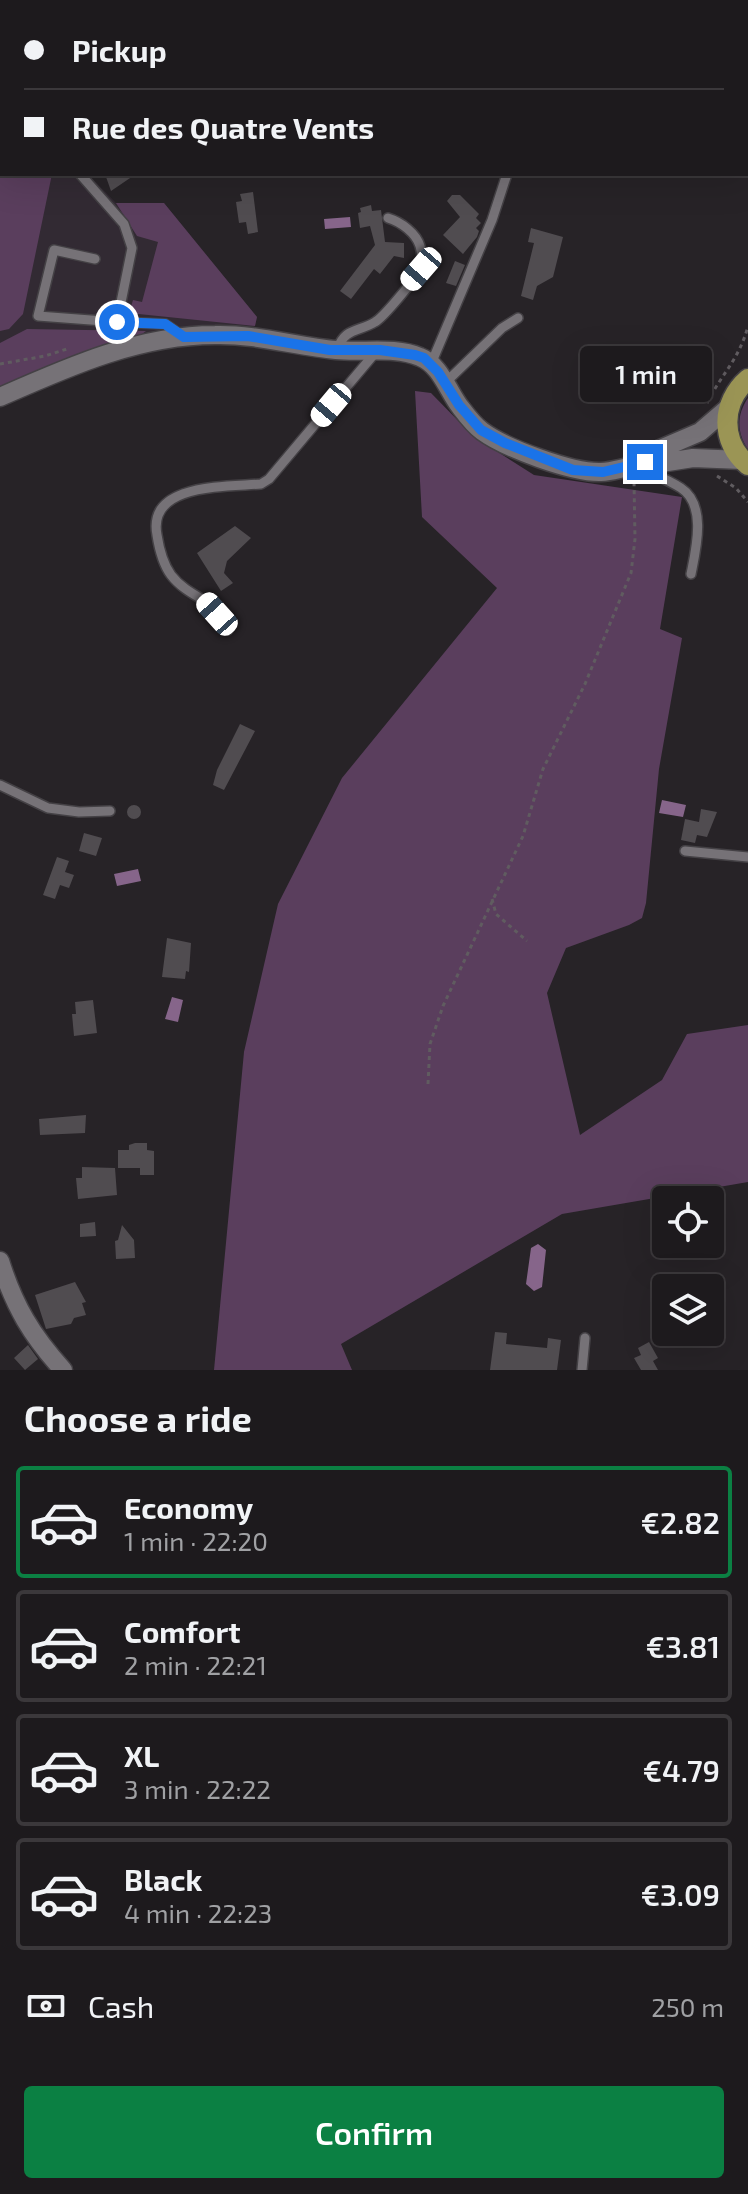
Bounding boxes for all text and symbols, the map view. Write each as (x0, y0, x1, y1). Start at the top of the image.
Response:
text: Pickup (72, 32, 167, 68)
text: Rue des Quatre Vents (72, 109, 374, 145)
car (396, 243, 446, 295)
route start (99, 304, 135, 340)
callout: 1 min (579, 346, 711, 402)
text: 1 min (615, 358, 677, 389)
car (306, 379, 356, 431)
route end (627, 444, 663, 480)
car (192, 588, 242, 640)
map controls (652, 1186, 724, 1346)
button: locate (652, 1186, 724, 1258)
button: layers (652, 1274, 724, 1346)
text: Choose a ride (24, 1396, 252, 1439)
icon: car (28, 1486, 100, 1558)
text: Economy (124, 1489, 253, 1525)
text: €2.82 (641, 1504, 720, 1540)
text: 1 min · 22:20 (124, 1525, 268, 1556)
icon: car (28, 1610, 100, 1682)
text: Comfort (124, 1613, 241, 1649)
text: €3.81 (646, 1628, 720, 1664)
text: 2 min · 22:21 (124, 1649, 267, 1680)
icon: car (28, 1734, 100, 1806)
text: XL (124, 1737, 159, 1773)
text: €4.79 (643, 1752, 720, 1788)
text: 3 min · 22:22 (124, 1773, 271, 1804)
icon: car (28, 1858, 100, 1930)
text: Black (124, 1861, 202, 1897)
text: €3.09 (641, 1876, 720, 1912)
text: 4 min · 22:23 (124, 1897, 272, 1928)
icon: cash (24, 1984, 68, 2028)
text: Cash (88, 1988, 154, 2024)
text: 250 m (651, 1991, 724, 2022)
button: Confirm (24, 2086, 724, 2178)

